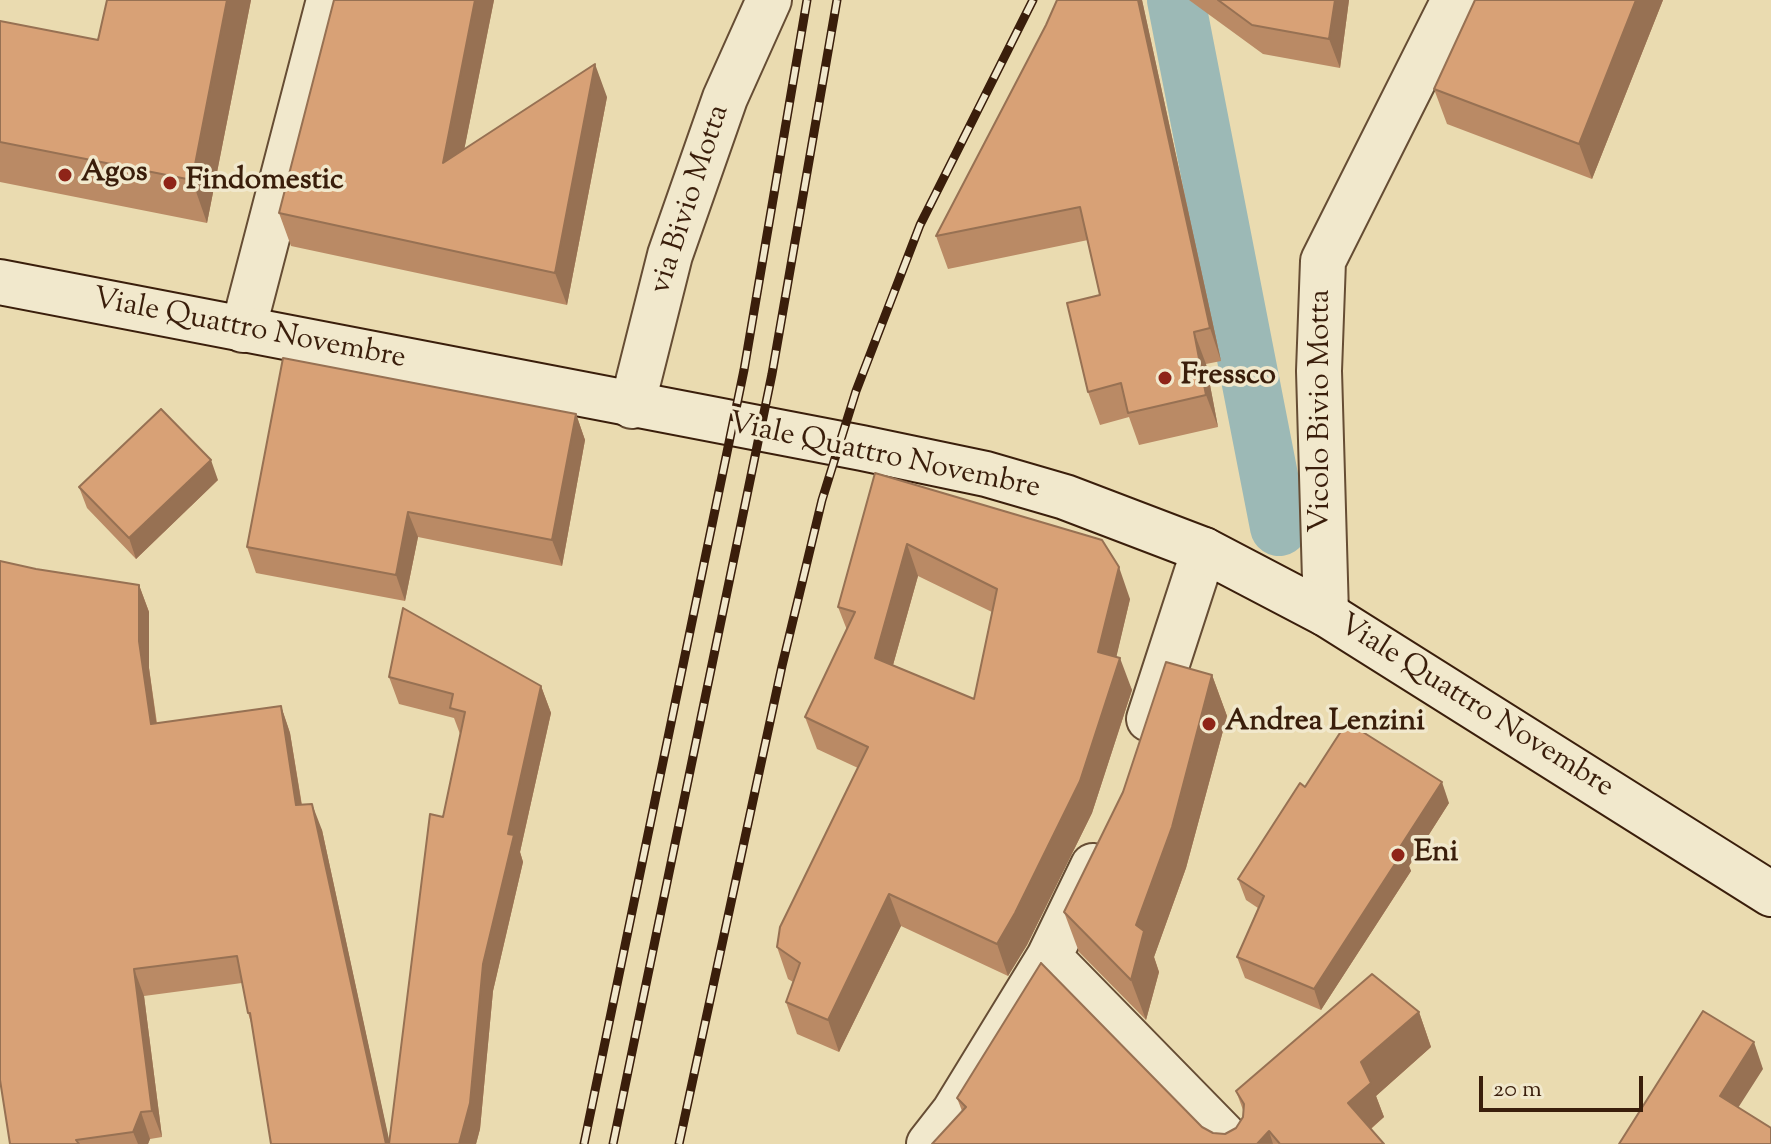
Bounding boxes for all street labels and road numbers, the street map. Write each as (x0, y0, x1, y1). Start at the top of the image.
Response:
street label: via Bivio Motta (645, 101, 739, 299)
street label: Viale Quattro Novembre (90, 283, 408, 379)
street label: Vicolo Bivio Motta (1305, 289, 1341, 533)
street label: Viale Quattro Novembre (725, 407, 1043, 509)
street label: Viale Quattro Novembre (1331, 609, 1619, 807)

